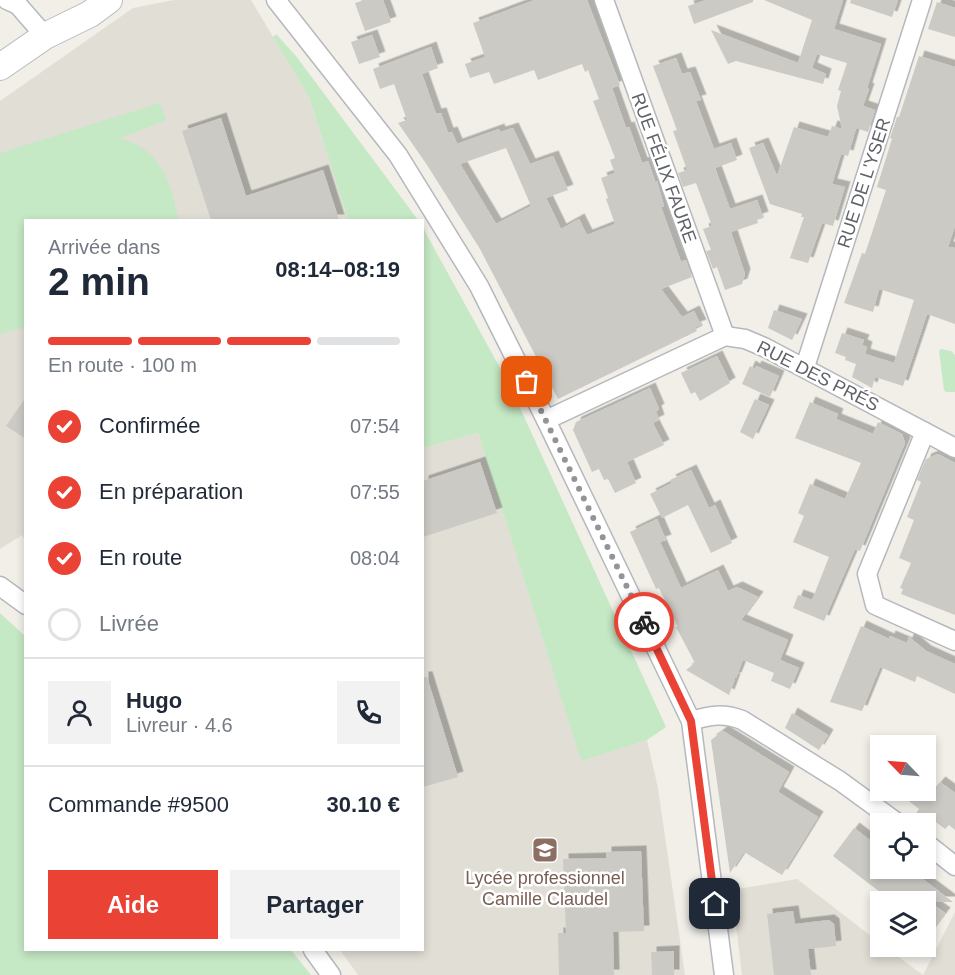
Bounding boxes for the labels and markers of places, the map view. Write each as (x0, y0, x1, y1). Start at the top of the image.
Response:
pin (501, 356, 552, 407)
school or university icon: Lycée professionnel Camille Claudel (530, 835, 560, 865)
place label: Lycée professionnel Camille Claudel (465, 868, 625, 909)
pin (689, 878, 740, 929)

